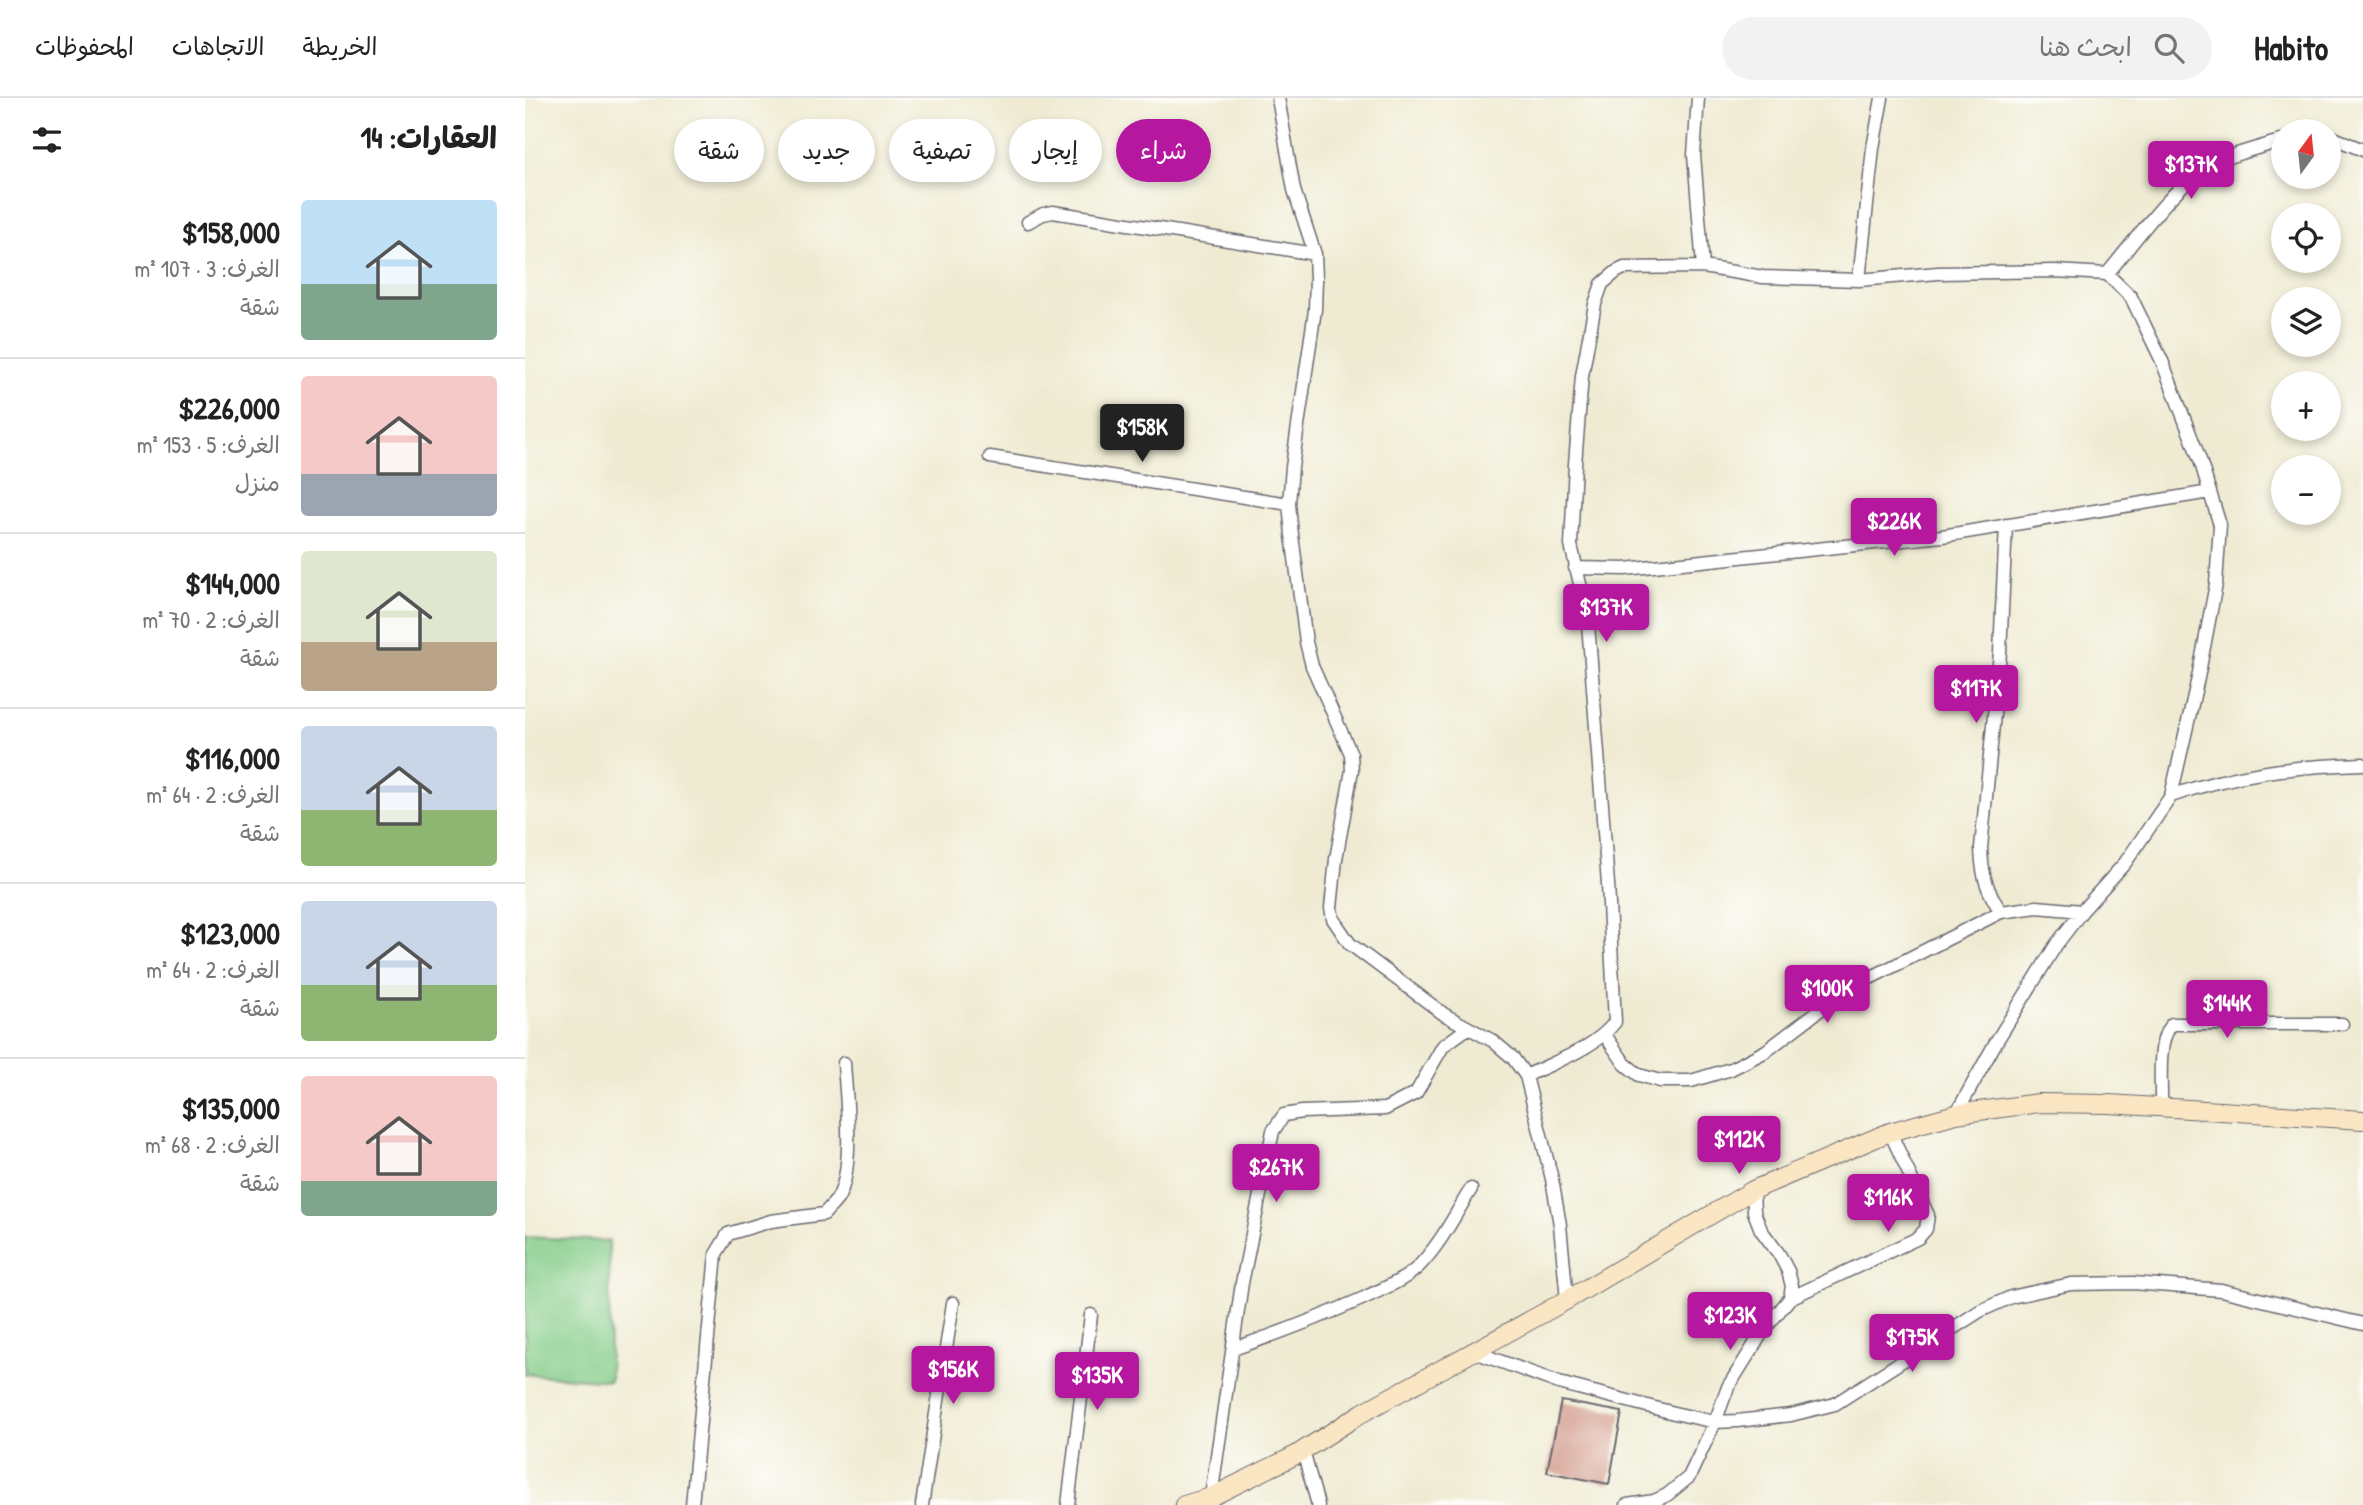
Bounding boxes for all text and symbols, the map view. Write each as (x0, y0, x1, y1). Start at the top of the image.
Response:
search box (1722, 17, 2212, 80)
text: Habito (2254, 26, 2328, 70)
text: ابحث هنا (2039, 29, 2132, 64)
icon: search (2150, 29, 2188, 67)
text: المحفوظات (35, 30, 134, 62)
text: الاتجاهات (172, 30, 265, 62)
text: الخريطة (303, 30, 377, 62)
text: العقارات: 14 (360, 117, 497, 157)
chip: شقة (674, 119, 764, 182)
chip: جديد (778, 119, 875, 182)
chip: تصفية (889, 119, 995, 182)
chip: إيجار (1009, 119, 1102, 182)
chip: شراء (1116, 119, 1211, 182)
north arrow (2271, 119, 2341, 189)
map controls (2271, 119, 2341, 525)
icon: filters (28, 121, 66, 159)
pin: $137K (2142, 141, 2240, 201)
text: $137K (2164, 148, 2218, 179)
button: locate (2271, 203, 2341, 273)
text: $158,000 (182, 212, 280, 252)
icon: home (357, 228, 441, 312)
text: الغرف: 3 · 107 m² (135, 253, 280, 284)
button: layers (2271, 287, 2341, 357)
text: شقة (240, 291, 280, 322)
button: + (2271, 371, 2341, 441)
text: $226,000 (178, 388, 280, 428)
icon: home (357, 404, 441, 488)
pin: $158K (1093, 404, 1191, 464)
text: $158K (1116, 411, 1168, 442)
text: الغرف: 5 · 153 m² (137, 429, 280, 460)
button: − (2271, 455, 2341, 525)
text: منزل (235, 467, 280, 498)
pin: $226K (1845, 498, 1943, 558)
text: $226K (1867, 505, 1921, 536)
text: $144,000 (185, 563, 280, 603)
icon: home (357, 579, 441, 663)
pin: $137K (1557, 584, 1655, 644)
text: $137K (1579, 591, 1633, 622)
text: الغرف: 2 · 70 m² (142, 604, 280, 635)
text: شقة (240, 642, 280, 673)
pin: $117K (1927, 666, 2025, 725)
text: $117K (1950, 672, 2002, 703)
text: $116,000 (185, 738, 280, 778)
icon: home (357, 754, 441, 838)
text: الغرف: 2 · 64 m² (146, 779, 280, 810)
text: شقة (240, 817, 280, 848)
text: $123,000 (180, 913, 280, 953)
icon: home (357, 929, 441, 1013)
text: الغرف: 2 · 64 m² (146, 954, 280, 985)
pin: $100K (1778, 965, 1876, 1025)
text: $100K (1801, 972, 1853, 1003)
pin: $144K (2178, 981, 2276, 1040)
text: $144K (2202, 987, 2252, 1018)
text: شقة (240, 992, 280, 1023)
text: $135,000 (181, 1088, 280, 1128)
icon: home (357, 1104, 441, 1188)
pin: $112K (1690, 1116, 1788, 1176)
text: $112K (1713, 1123, 1765, 1154)
text: الغرف: 2 · 68 m² (145, 1129, 280, 1160)
pin: $267K (1227, 1144, 1325, 1204)
text: $267K (1248, 1151, 1304, 1182)
text: شقة (240, 1167, 280, 1198)
pin: $116K (1839, 1174, 1937, 1234)
text: $116K (1863, 1181, 1913, 1212)
pin: $123K (1681, 1292, 1779, 1352)
text: $123K (1703, 1299, 1757, 1330)
pin: $175K (1863, 1314, 1961, 1374)
text: $175K (1885, 1321, 1939, 1352)
pin: $156K (904, 1346, 1002, 1406)
pin: $135K (1048, 1352, 1146, 1412)
text: $156K (928, 1353, 978, 1384)
text: $135K (1071, 1359, 1123, 1390)

